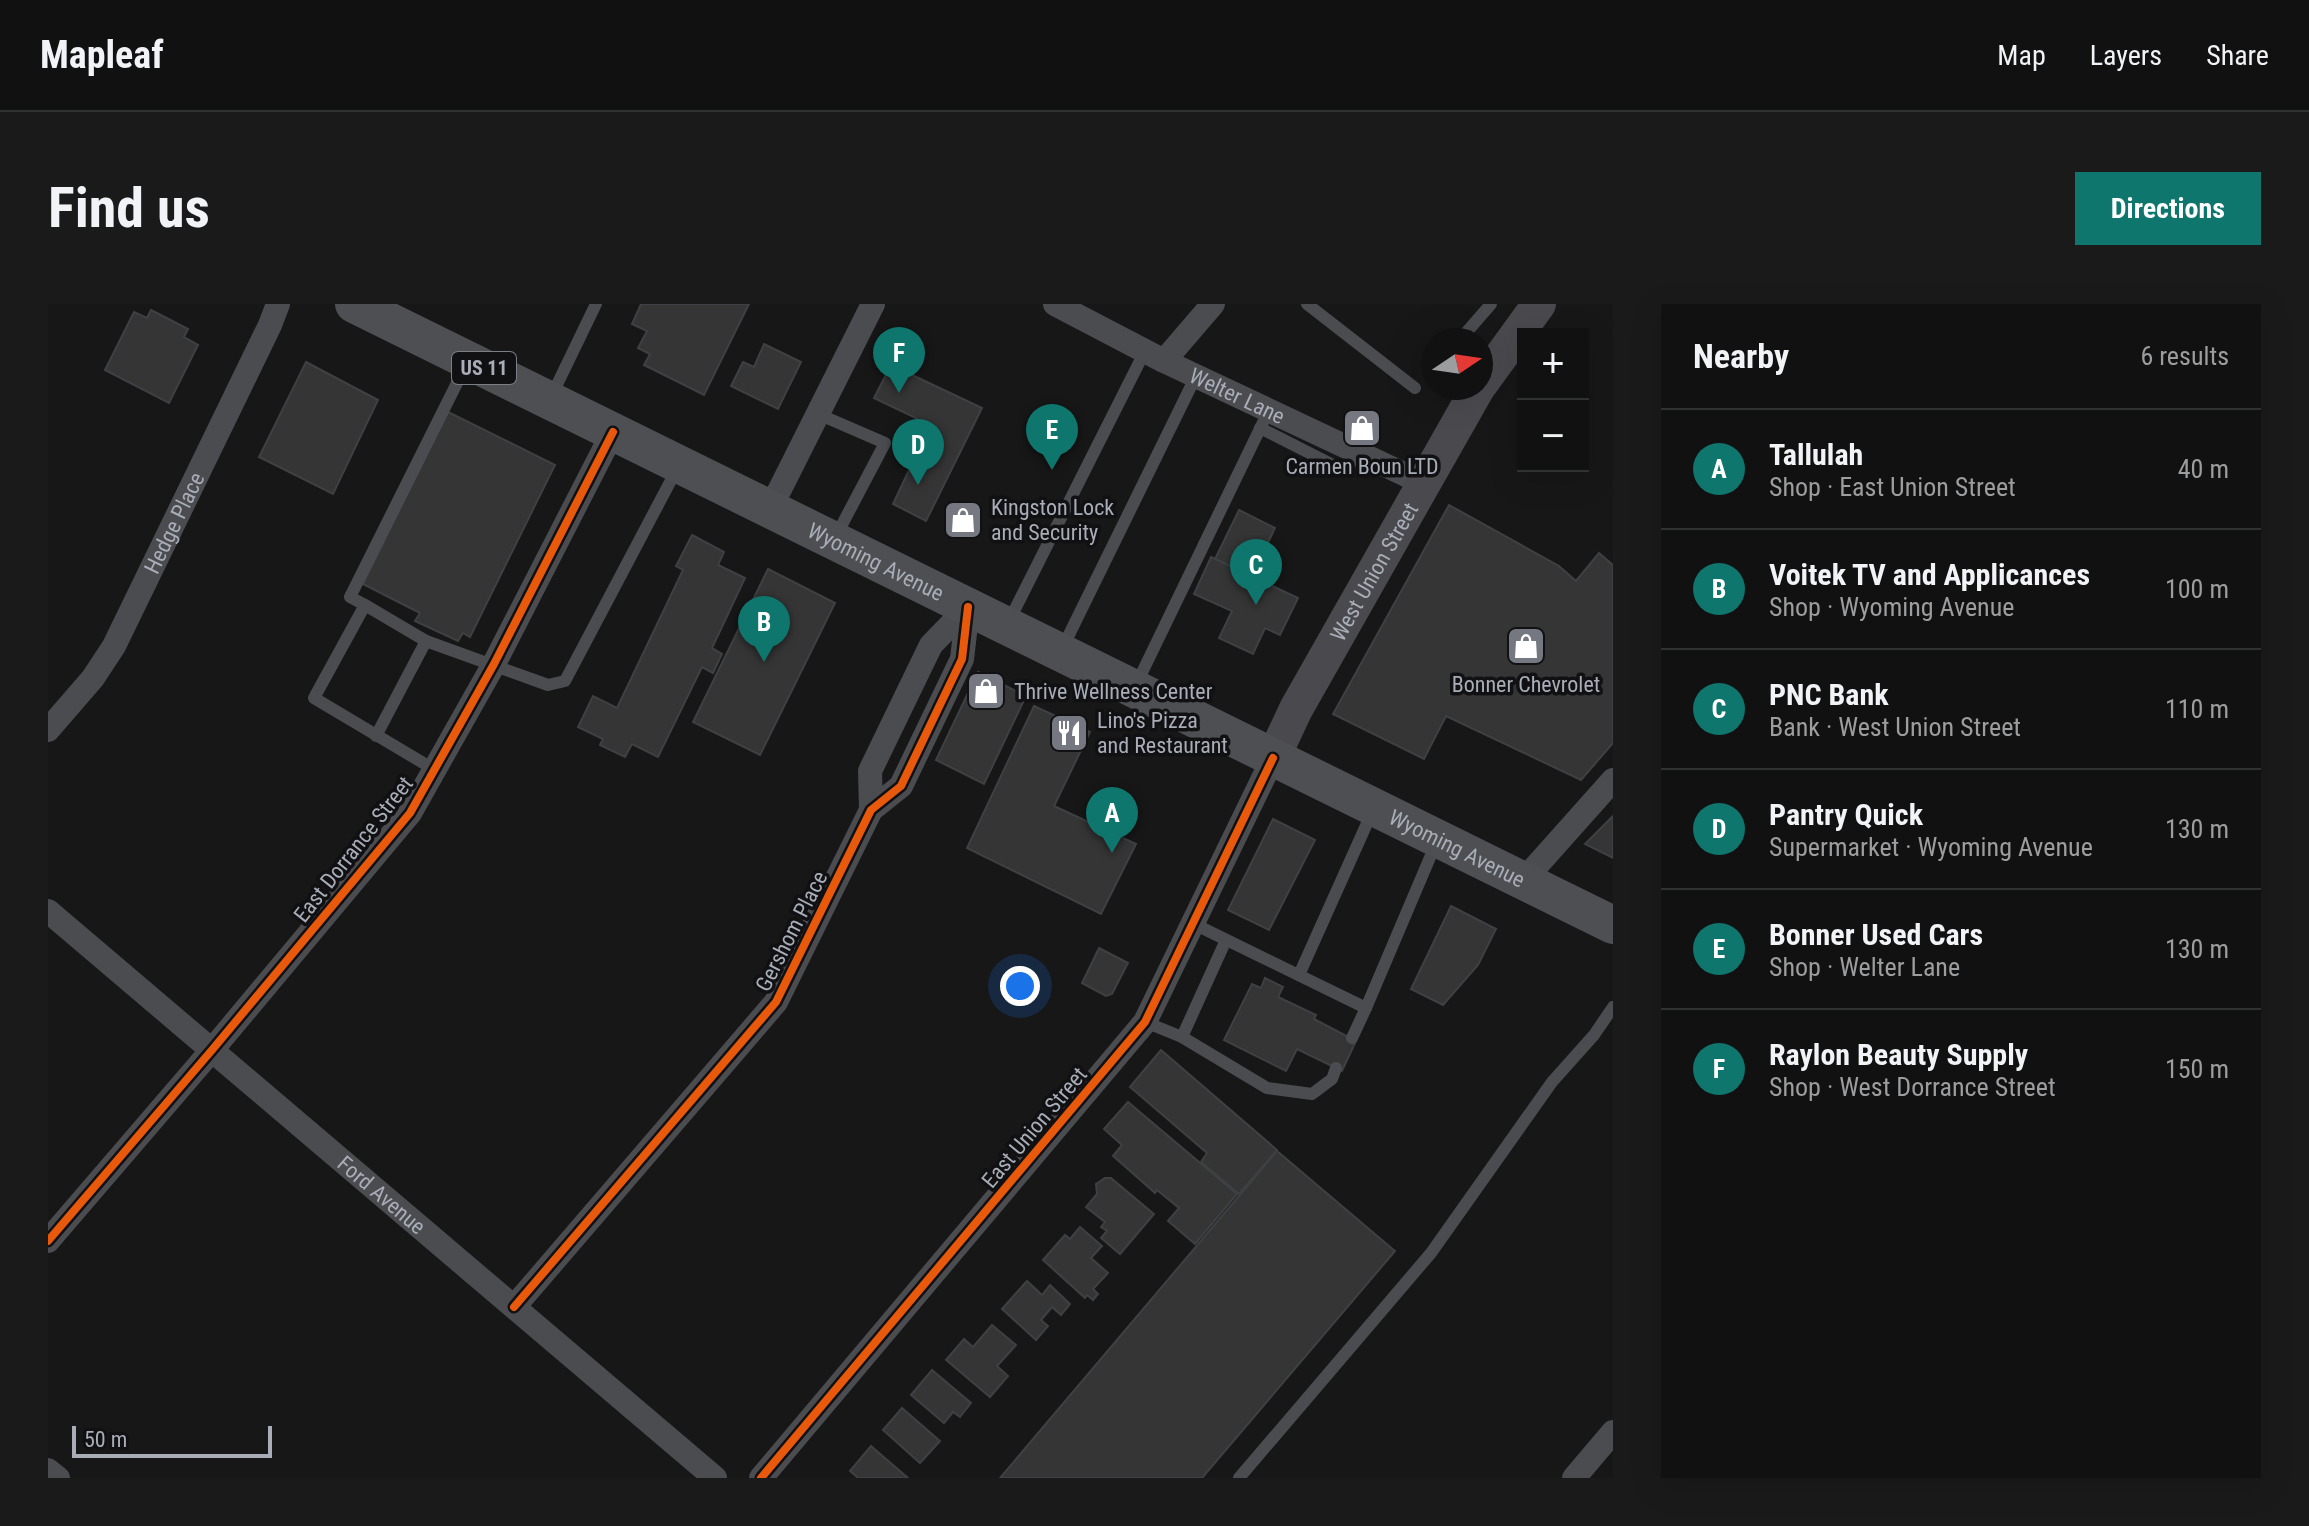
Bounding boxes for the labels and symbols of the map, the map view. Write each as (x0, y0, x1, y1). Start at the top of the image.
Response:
pin: F (873, 327, 925, 393)
north arrow (1421, 328, 1493, 400)
road number: US 11 (452, 352, 516, 384)
street label: Welter Lane (1185, 363, 1289, 429)
pin: E (1026, 404, 1078, 470)
shop icon: Carmen Boun LTD (1341, 407, 1383, 449)
pin: D (892, 419, 944, 485)
place label: Carmen Boun LTD (1285, 454, 1439, 479)
street label: Hedge Place (139, 468, 209, 578)
place label: Kingston Lock and Security (991, 495, 1114, 545)
street label: West Union Street (1325, 498, 1423, 645)
shop icon: Kingston Lock and Security (942, 499, 984, 541)
street label: Wyoming Avenue (804, 518, 948, 606)
pin: C (1230, 539, 1282, 605)
pin: B (738, 596, 790, 662)
shop icon: Bonner Chevrolet (1505, 625, 1547, 667)
shop icon: Thrive Wellness Center (965, 670, 1007, 712)
place label: Bonner Chevrolet (1452, 672, 1600, 697)
place label: Thrive Wellness Center (1014, 679, 1213, 704)
place label: Lino's Pizza and Restaurant (1097, 708, 1228, 758)
restaurant icon: Lino's Pizza and Restaurant (1048, 712, 1090, 754)
street label: East Dorrance Street (289, 772, 418, 927)
pin: A (1086, 787, 1138, 853)
street label: Wyoming Avenue (1385, 805, 1529, 893)
street label: Gershom Place (750, 867, 832, 996)
your location (1000, 966, 1040, 1006)
street label: East Union Street (977, 1062, 1092, 1193)
street label: Ford Avenue (332, 1151, 430, 1239)
scale bar (72, 1422, 272, 1458)

